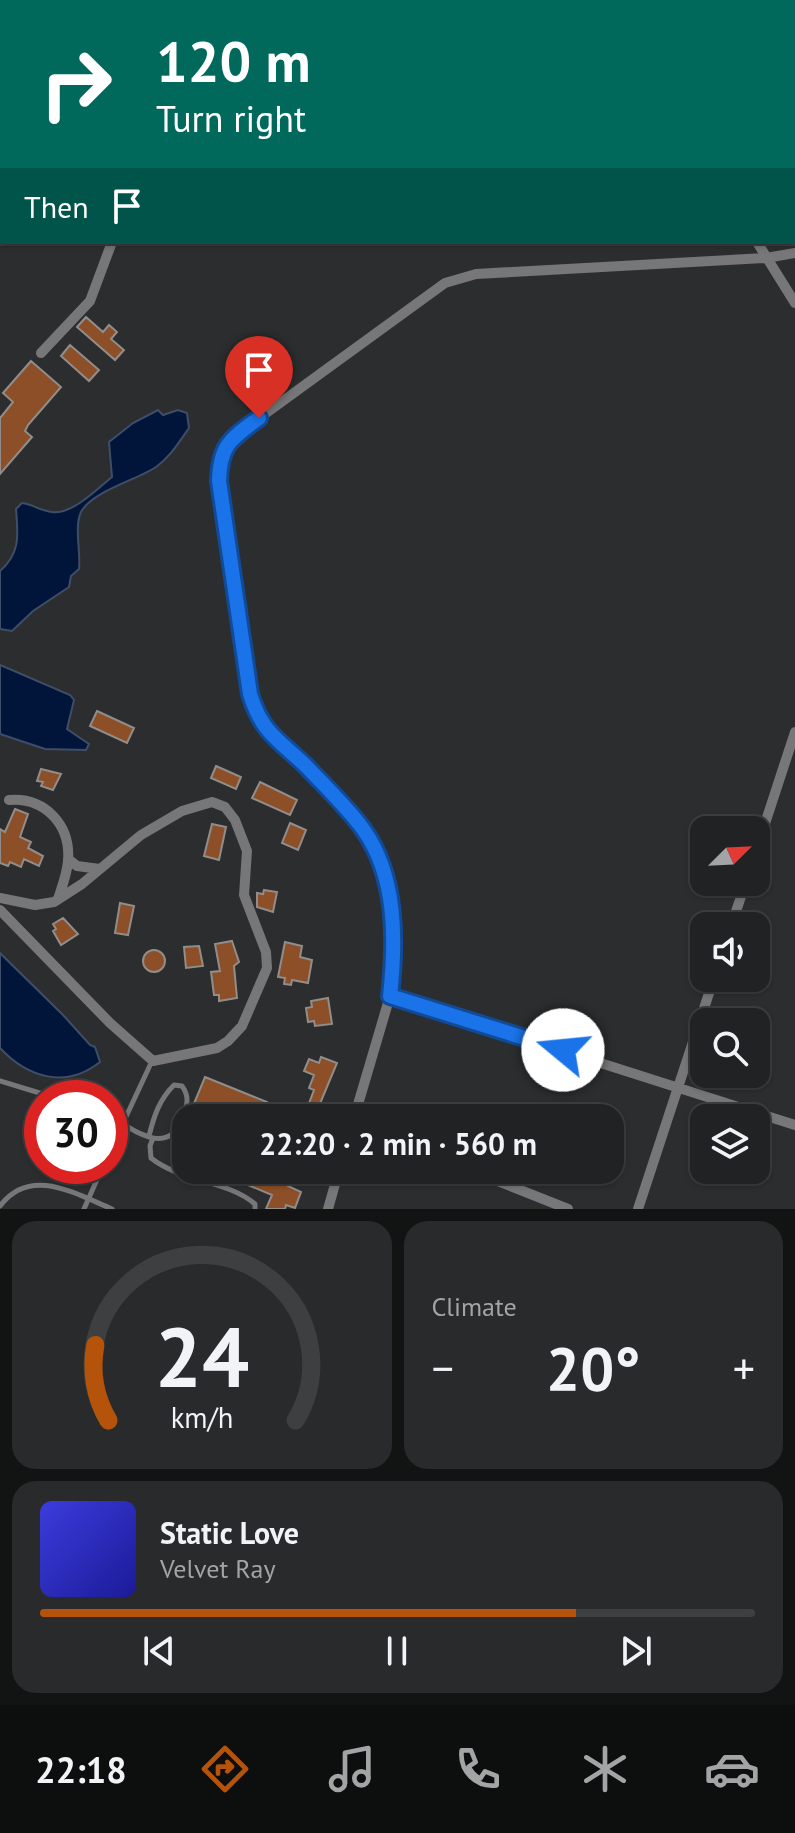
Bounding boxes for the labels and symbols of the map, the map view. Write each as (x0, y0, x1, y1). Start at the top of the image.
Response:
pin (225, 336, 293, 418)
north arrow (690, 816, 770, 896)
position arrow (521, 1008, 605, 1092)
speed limit sign: 30 (24, 1080, 128, 1184)

